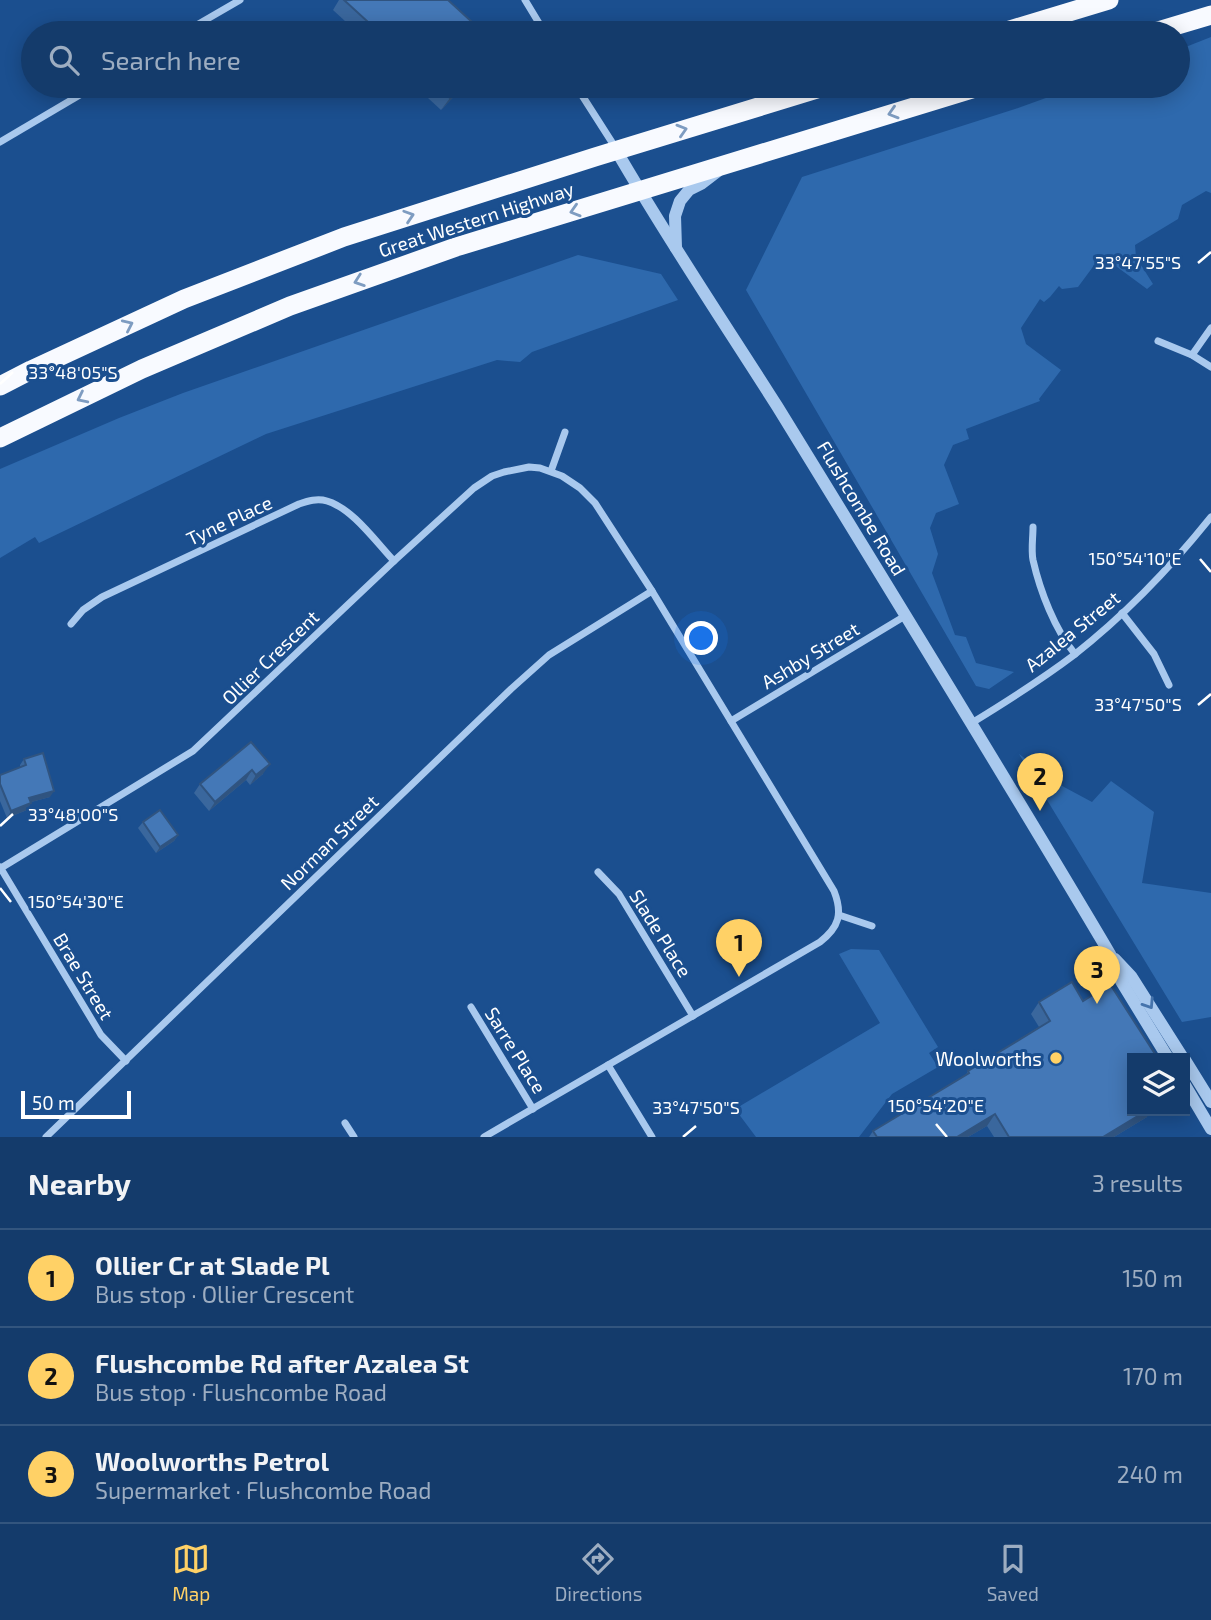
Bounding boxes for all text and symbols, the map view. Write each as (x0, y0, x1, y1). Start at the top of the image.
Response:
search box (21, 21, 1190, 98)
icon: search (45, 41, 83, 79)
text: Search here (101, 44, 241, 75)
one-way arrow (887, 105, 899, 120)
one-way arrow (675, 124, 687, 139)
street label: Great Western Highway (375, 177, 577, 261)
one-way arrow (570, 202, 582, 217)
one-way arrow (402, 210, 414, 225)
text: 33°47'55"S (1095, 251, 1181, 273)
one-way arrow (354, 273, 366, 287)
one-way arrow (121, 319, 133, 333)
text: 33°48'05"S (28, 361, 118, 383)
one-way arrow (77, 389, 89, 403)
street label: Flushcombe Road (813, 436, 911, 580)
street label: Tyne Place (183, 490, 275, 550)
text: 150°54'10"E (1088, 547, 1182, 569)
street label: Azalea Street (1020, 586, 1124, 676)
street label: Ollier Crescent (217, 605, 323, 709)
street label: Ashby Street (757, 617, 863, 693)
your location (684, 621, 718, 655)
text: 33°47'50"S (1094, 693, 1182, 715)
pin: 2 (1017, 753, 1063, 811)
street label: Norman Street (275, 790, 383, 894)
text: 33°48'00"S (28, 803, 118, 825)
street label: Slade Place (625, 885, 697, 981)
text: 150°54'30"E (28, 890, 124, 912)
pin: 1 (716, 919, 762, 977)
street label: Brae Street (49, 928, 119, 1024)
pin: 3 (1074, 946, 1120, 1004)
one-way arrow (1141, 996, 1154, 1009)
street label: Sarre Place (481, 1003, 551, 1097)
place label: Woolworths (935, 1047, 1042, 1070)
marker: Woolworths (1048, 1050, 1064, 1066)
map controls (1127, 1053, 1190, 1116)
button: layers (1127, 1053, 1190, 1116)
scale bar (21, 1088, 131, 1120)
text: 50 m (32, 1091, 75, 1114)
text: 150°54'20"E (888, 1094, 984, 1116)
text: 33°47'50"S (652, 1096, 740, 1118)
text: Nearby (28, 1165, 131, 1201)
text: 3 results (1092, 1169, 1183, 1197)
text: Ollier Cr at Slade Pl (95, 1249, 330, 1280)
text: 1 (46, 1264, 56, 1292)
text: 150 m (1122, 1264, 1183, 1292)
text: Bus stop · Ollier Crescent (95, 1280, 354, 1308)
text: Flushcombe Rd after Azalea St (95, 1347, 469, 1378)
text: 2 (44, 1362, 58, 1390)
text: 170 m (1123, 1362, 1183, 1390)
text: Bus stop · Flushcombe Road (95, 1378, 387, 1406)
text: Woolworths Petrol (95, 1445, 329, 1476)
text: 3 (44, 1460, 58, 1488)
text: 240 m (1117, 1460, 1183, 1488)
text: Supermarket · Flushcombe Road (95, 1476, 431, 1504)
tab: Map (172, 1540, 210, 1605)
tab: Directions (555, 1540, 642, 1605)
tab: Saved (987, 1540, 1039, 1605)

